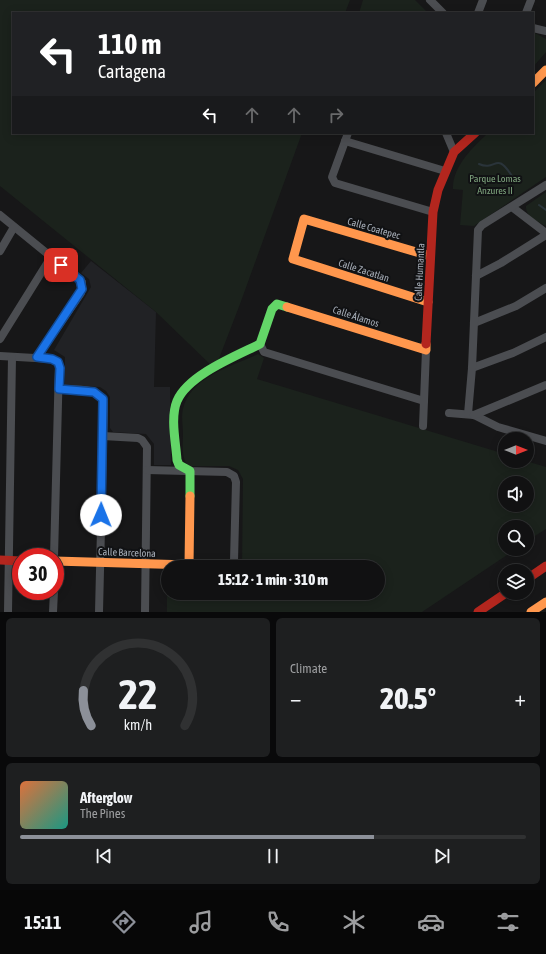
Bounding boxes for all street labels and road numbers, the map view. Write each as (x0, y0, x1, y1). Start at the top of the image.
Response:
street label: Calle Coatepec (346, 216, 402, 241)
street label: Calle Humantla (412, 243, 427, 301)
street label: Calle Zacatlan (337, 257, 391, 284)
street label: Calle Álamos (331, 304, 381, 329)
street label: Calle Barcelona (98, 546, 156, 559)

